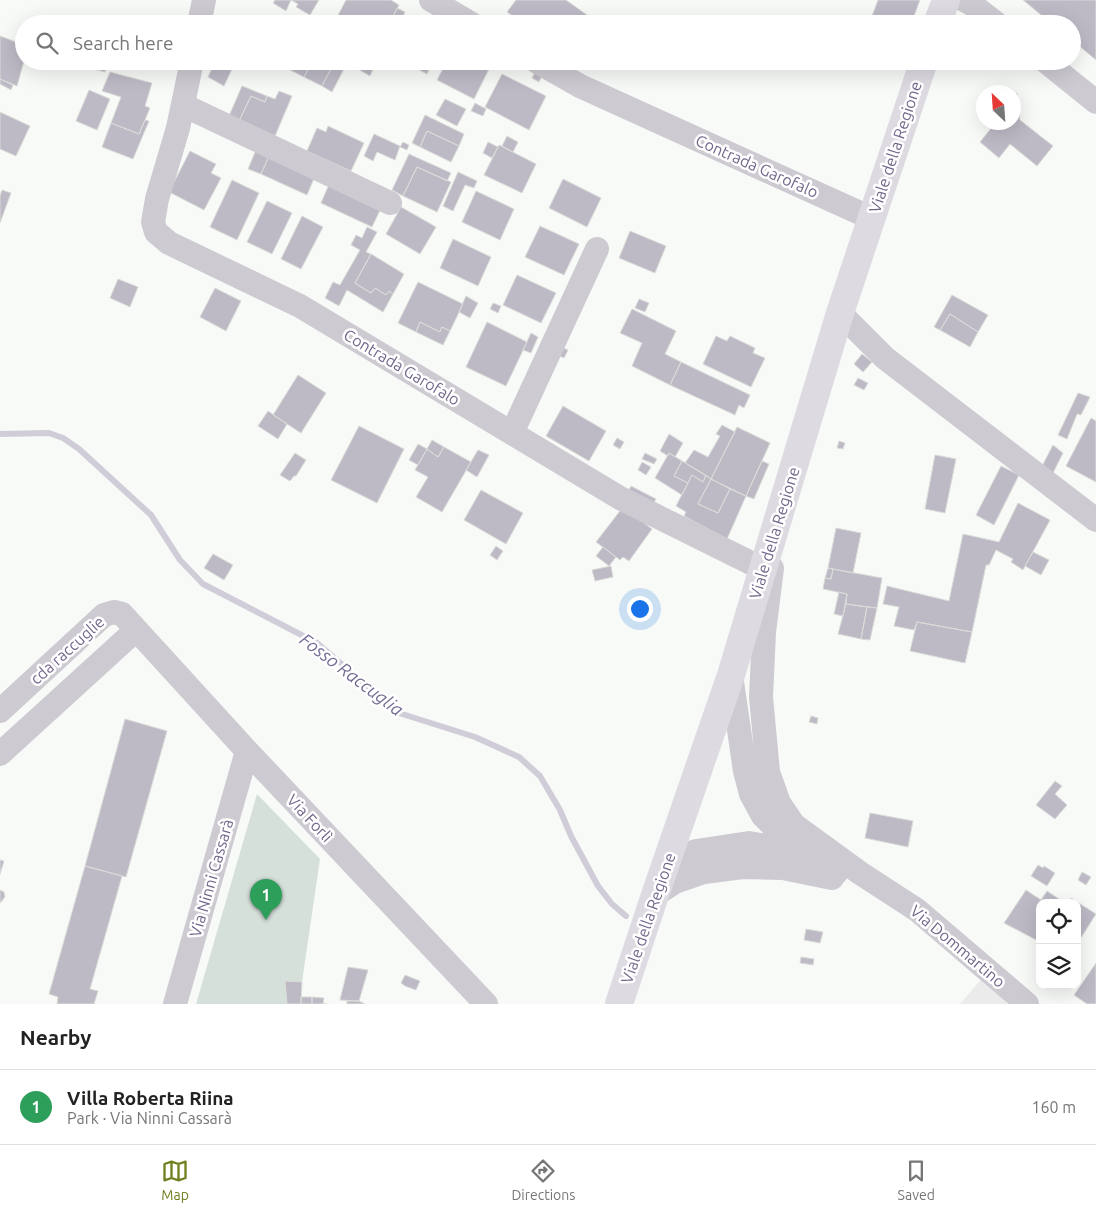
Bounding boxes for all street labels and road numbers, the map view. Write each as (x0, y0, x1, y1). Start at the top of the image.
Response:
street label: Viale della Regione (865, 79, 925, 215)
street label: Contrada Garofalo (693, 131, 821, 201)
street label: Contrada Garofalo (341, 325, 463, 409)
street label: Viale della Regione (745, 465, 803, 601)
street label: cda raccuglie (26, 612, 108, 688)
street label: Via Forlì (284, 791, 337, 846)
street label: Via Ninni Cassarà (186, 817, 236, 939)
street label: Viale della Regione (617, 850, 679, 986)
street label: Via Dommartino (907, 901, 1009, 991)

